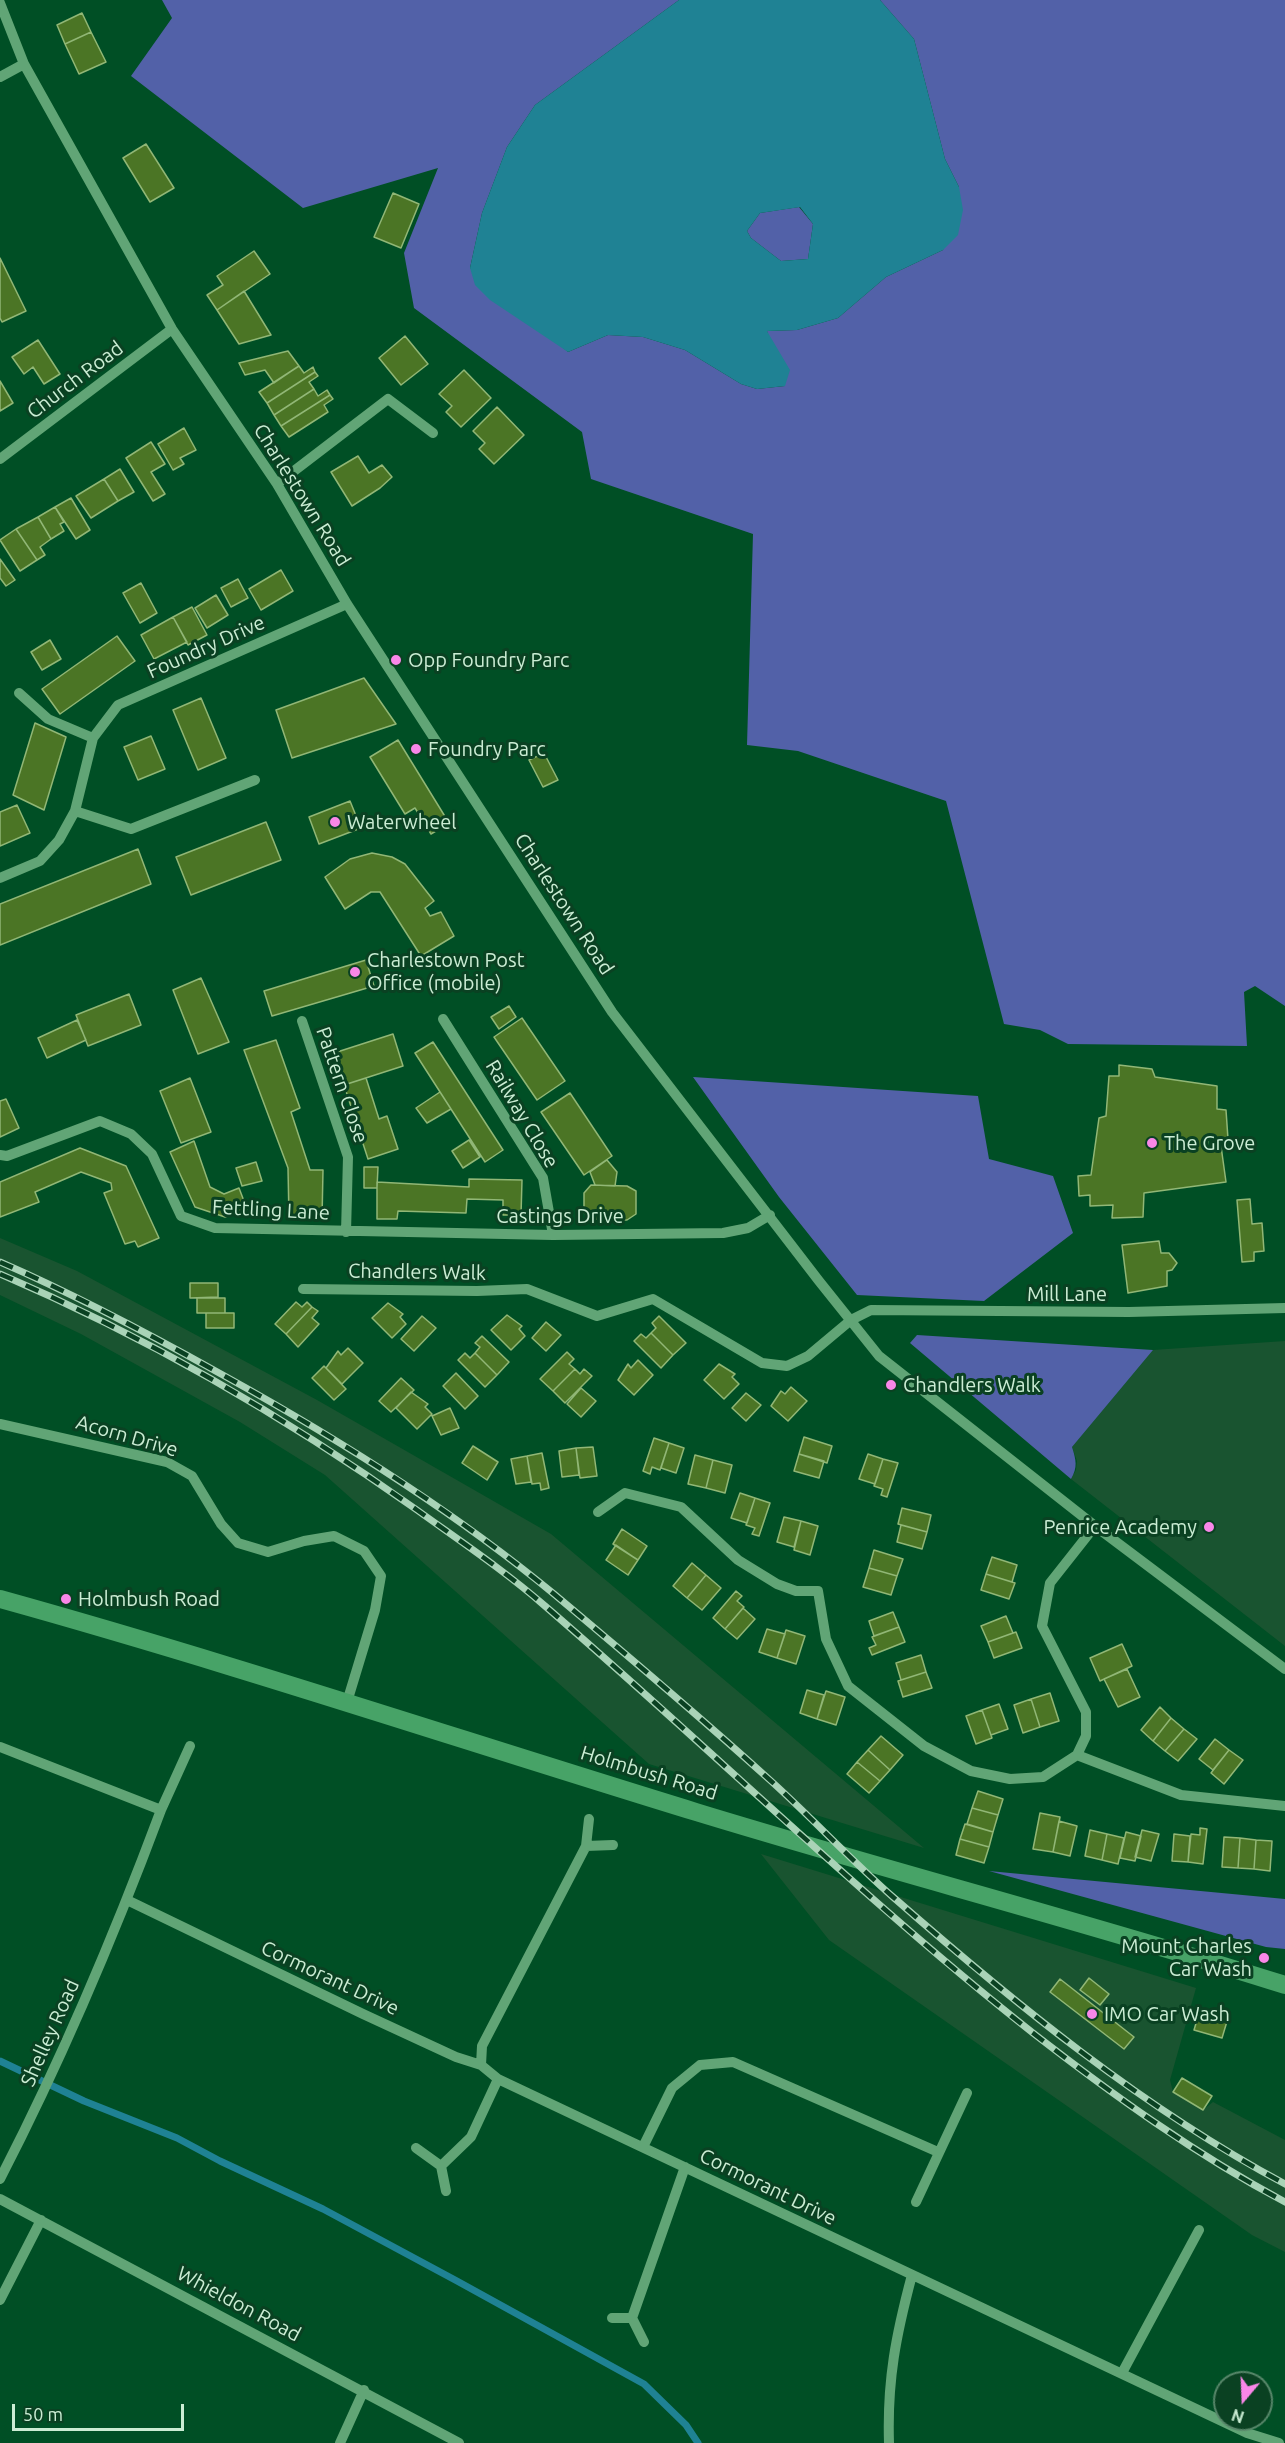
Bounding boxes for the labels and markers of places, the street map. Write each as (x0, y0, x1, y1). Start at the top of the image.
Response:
place label: Opp Foundry Parc (408, 648, 569, 672)
marker: Opp Foundry Parc (389, 653, 403, 667)
place label: Foundry Parc (428, 737, 546, 761)
marker: Foundry Parc (409, 742, 423, 756)
place label: Waterwheel (347, 810, 456, 834)
marker: Waterwheel (328, 815, 342, 829)
place label: Charlestown Post Office (mobile) (367, 948, 524, 995)
marker: Charlestown Post Office (mobile) (348, 965, 362, 979)
place label: The Grove (1164, 1131, 1255, 1155)
marker: The Grove (1145, 1136, 1159, 1150)
place label: Chandlers Walk (903, 1373, 1041, 1397)
marker: Chandlers Walk (884, 1378, 898, 1392)
place label: Penrice Academy (1044, 1515, 1197, 1539)
marker: Penrice Academy (1202, 1520, 1216, 1534)
place label: Holmbush Road (78, 1587, 220, 1611)
marker: Holmbush Road (59, 1592, 73, 1606)
place label: Mount Charles Car Wash (1121, 1934, 1252, 1981)
marker: Mount Charles Car Wash (1257, 1951, 1271, 1965)
place label: IMO Car Wash (1104, 2002, 1230, 2026)
marker: IMO Car Wash (1085, 2007, 1099, 2021)

